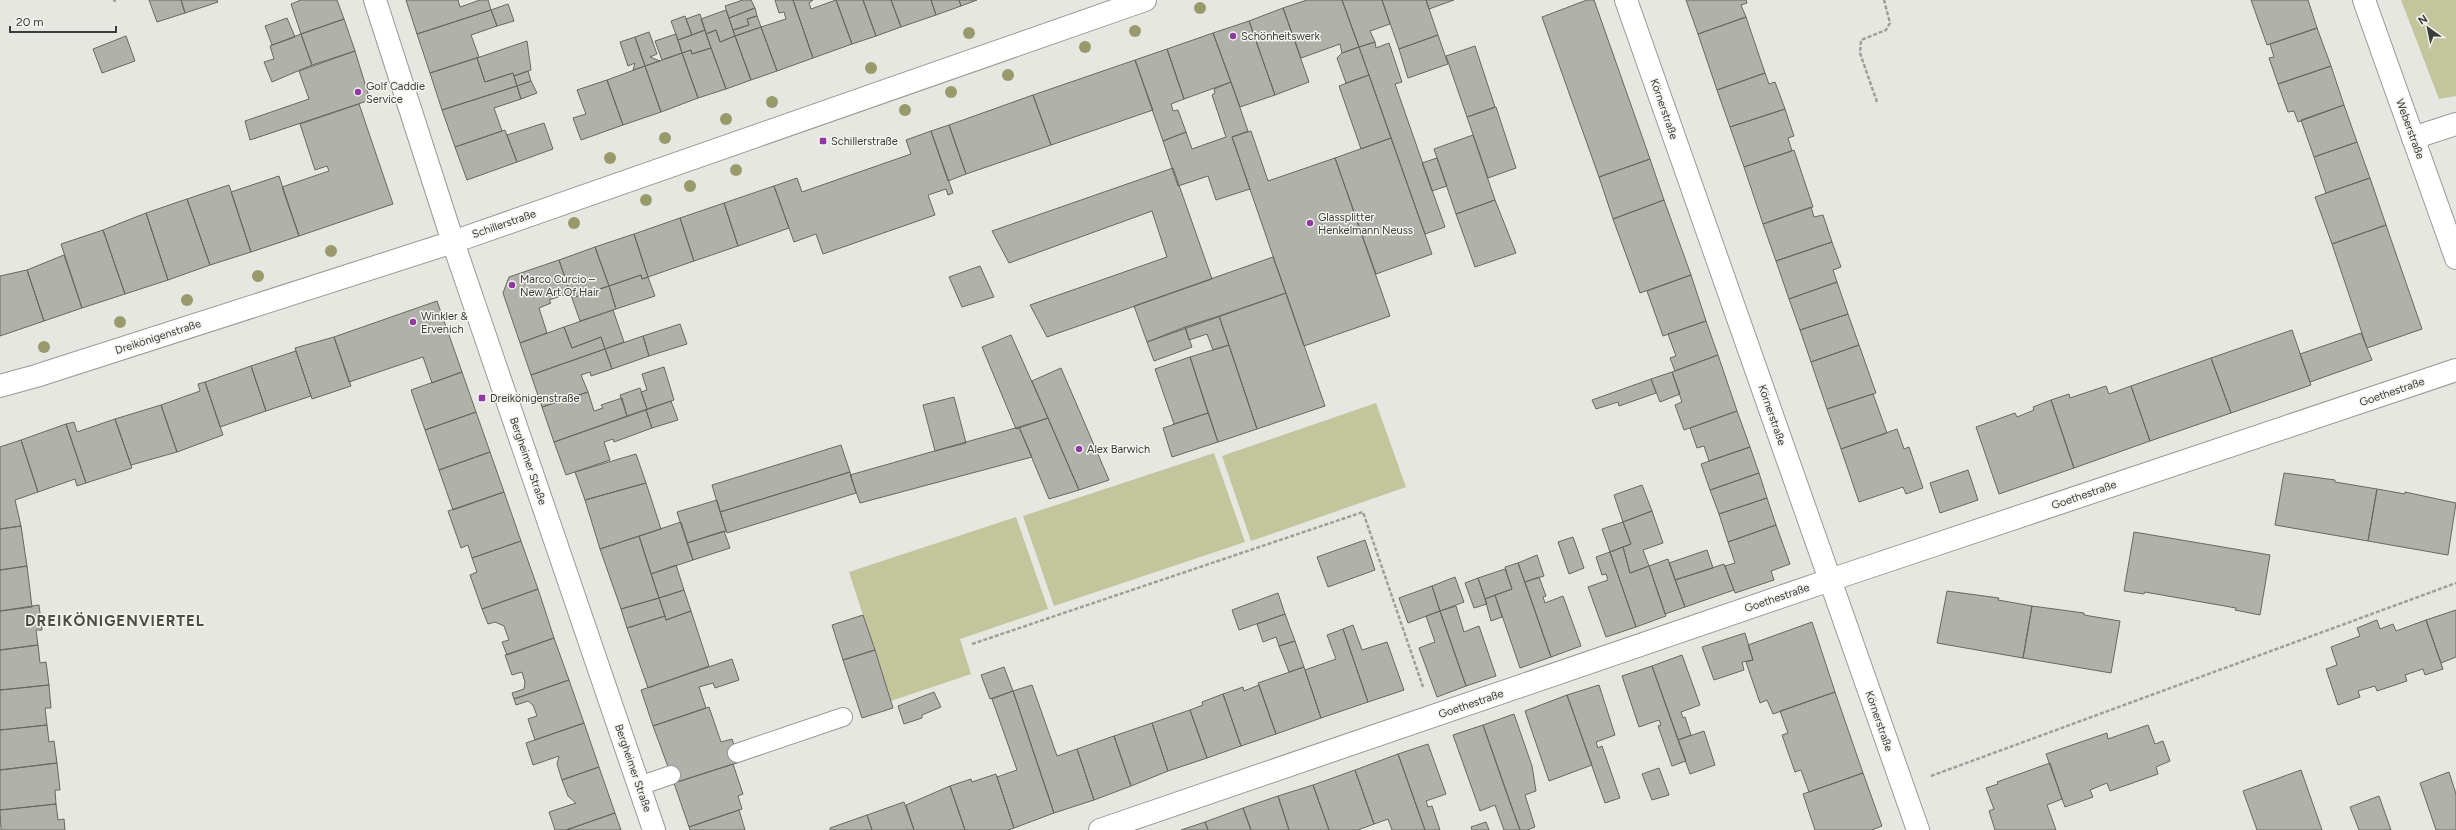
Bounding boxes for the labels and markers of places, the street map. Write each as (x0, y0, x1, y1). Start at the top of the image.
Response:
place label: Schönheitswerk (1241, 30, 1321, 43)
marker: Schönheitswerk (1228, 31, 1238, 41)
place label: Golf Caddie Service (366, 80, 425, 106)
marker: Golf Caddie Service (353, 87, 363, 97)
place label: Schillerstraße (831, 135, 898, 148)
marker: Schillerstraße (818, 136, 828, 146)
place label: Glassplitter Henkelmann Neuss (1318, 211, 1413, 237)
marker: Glassplitter Henkelmann Neuss (1305, 218, 1315, 228)
place label: Marco Curcio – New Art Of Hair (520, 273, 599, 299)
marker: Marco Curcio – New Art Of Hair (507, 280, 517, 290)
place label: Winkler & Ervenich (421, 310, 468, 336)
marker: Winkler & Ervenich (408, 317, 418, 327)
place label: Dreikönigenstraße (490, 392, 580, 405)
marker: Dreikönigenstraße (477, 393, 487, 403)
place label: Alex Barwich (1087, 443, 1150, 456)
marker: Alex Barwich (1074, 444, 1084, 454)

